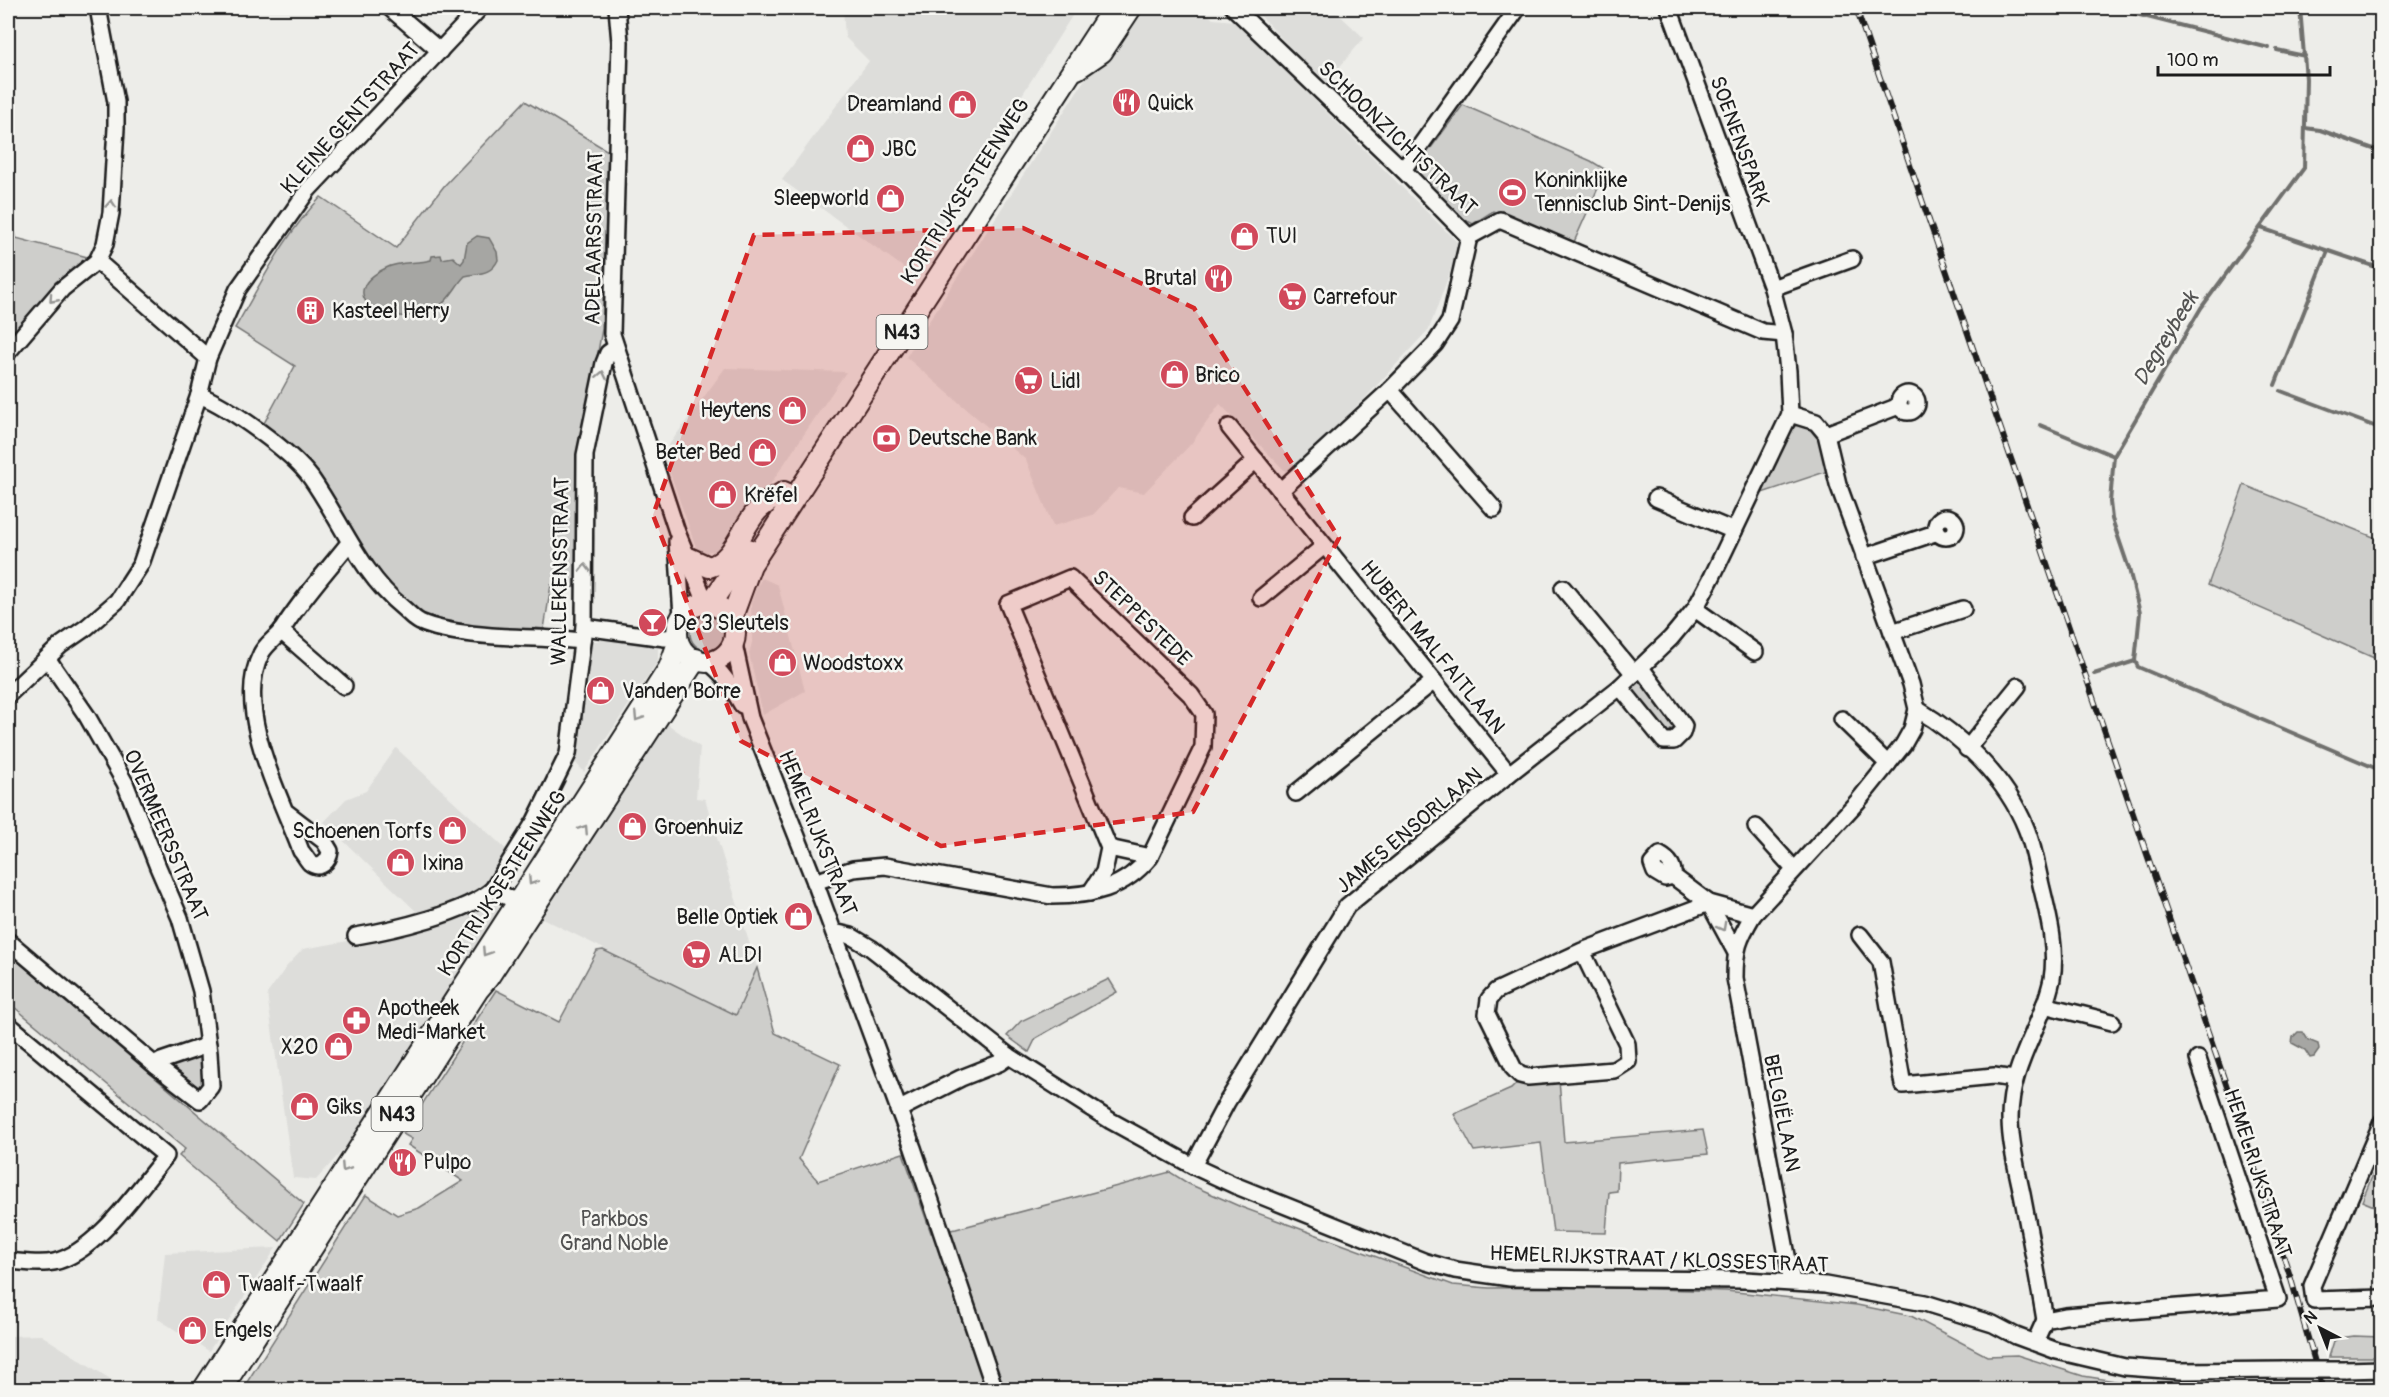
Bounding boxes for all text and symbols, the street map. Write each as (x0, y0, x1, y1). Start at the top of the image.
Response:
street label: KLEINE GENTSTRAAT (275, 36, 426, 200)
scale bar (2158, 39, 2330, 77)
text: 100 m (2167, 49, 2219, 72)
street label: SCHOONZICHTSTRAAT (1312, 55, 1483, 222)
street label: SOENENSPARK (1703, 72, 1776, 210)
restaurant icon: Quick (1110, 87, 1142, 119)
shop icon: Dreamland (947, 88, 979, 120)
place label: Quick (1147, 90, 1194, 117)
place label: Dreamland (847, 91, 942, 118)
street label: KORTRIJKSESTEENWEG (895, 93, 1036, 290)
shop icon: JBC (845, 133, 877, 165)
place label: JBC (882, 136, 917, 163)
street label: ADELAARSSTRAAT (579, 150, 610, 325)
place label: Koninklijke Tennisclub Sint-Denijs (1534, 167, 1731, 218)
sports icon: Koninklijke Tennisclub Sint-Denijs (1497, 176, 1529, 208)
shop icon: Sleepworld (874, 182, 906, 214)
place label: Sleepworld (773, 185, 869, 212)
one-way arrow (104, 200, 117, 209)
shop icon: TUI (1229, 220, 1261, 252)
place label: TUI (1266, 223, 1297, 250)
restaurant icon: Brutal (1202, 262, 1234, 294)
place label: Brutal (1144, 265, 1197, 292)
supermarket icon: Carrefour (1276, 281, 1308, 313)
place label: Carrefour (1313, 284, 1398, 311)
water label: Degreybeek (2127, 285, 2206, 391)
one-way arrow (49, 292, 60, 303)
building icon: Kasteel Herry (295, 295, 327, 327)
place label: Kasteel Herry (332, 298, 449, 325)
road number: N43 (876, 315, 928, 349)
shop icon: Brico (1158, 359, 1190, 391)
place label: Brico (1195, 362, 1240, 389)
supermarket icon: Lidl (1013, 365, 1045, 397)
place label: Lidl (1050, 368, 1081, 395)
one-way arrow (595, 370, 608, 380)
shop icon: Heytens (776, 394, 808, 426)
place label: Heytens (700, 397, 772, 424)
bank icon: Deutsche Bank (871, 422, 903, 454)
place label: Deutsche Bank (908, 425, 1037, 452)
shop icon: Beter Bed (746, 436, 778, 468)
place label: Beter Bed (655, 439, 741, 466)
street label: WALLEKENSSTRAAT (545, 476, 576, 666)
shop icon: Krëfel (707, 479, 739, 511)
place label: Krëfel (744, 482, 798, 509)
street label: HUBERT MALFAITLAAN (1354, 555, 1511, 740)
one-way arrow (579, 564, 591, 573)
street label: STEPPESTEDE (1086, 564, 1197, 673)
bar icon: De 3 Sleutels (636, 607, 668, 639)
place label: De 3 Sleutels (673, 610, 789, 637)
shop icon: Woodstoxx (766, 647, 798, 679)
place label: Woodstoxx (803, 650, 904, 677)
shop icon: Vanden Borre (585, 675, 617, 707)
place label: Vanden Borre (622, 678, 741, 705)
one-way arrow (634, 711, 645, 722)
street label: OVERMEERSSTRAAT (117, 745, 214, 925)
street label: HEMELRIJKSTRAAT (772, 746, 863, 920)
street label: JAMES ENSORLAAN (1331, 761, 1488, 900)
street label: KORTRIJKSESTEENWEG (432, 785, 573, 982)
shop icon: Groenhuiz (617, 811, 649, 843)
place label: Groenhuiz (654, 814, 743, 841)
shop icon: Schoenen Torfs (437, 815, 469, 847)
place label: Schoenen Torfs (292, 818, 433, 845)
one-way arrow (577, 825, 589, 835)
shop icon: Ixina (385, 847, 417, 879)
place label: Ixina (422, 850, 464, 877)
one-way arrow (527, 875, 539, 885)
shop icon: Belle Optiek (783, 901, 815, 933)
place label: Belle Optiek (676, 904, 778, 931)
one-way arrow (1715, 921, 1726, 931)
supermarket icon: ALDI (681, 939, 713, 971)
place label: ALDI (718, 942, 763, 969)
one-way arrow (482, 945, 493, 956)
place label: Apotheek Medi-Market (377, 995, 486, 1046)
pharmacy icon: Apotheek Medi-Market (340, 1004, 372, 1036)
shop icon: X2O (323, 1031, 355, 1063)
place label: X2O (281, 1034, 318, 1061)
street label: BELGIËLAAN (1757, 1052, 1806, 1174)
street label: HEMELRIJKSTRAAT (2217, 1085, 2298, 1261)
shop icon: Giks (289, 1091, 321, 1123)
place label: Giks (326, 1094, 362, 1121)
road number: N43 (372, 1097, 422, 1131)
restaurant icon: Pulpo (386, 1146, 418, 1178)
place label: Pulpo (423, 1149, 471, 1176)
one-way arrow (341, 1162, 353, 1172)
park label: Parkbos Grand Noble (560, 1206, 669, 1257)
street label: HEMELRIJKSTRAAT / KLOSSESTRAAT (1489, 1240, 1829, 1279)
shop icon: Twaalf-Twaalf (201, 1268, 233, 1300)
place label: Twaalf-Twaalf (238, 1271, 364, 1298)
north arrow (2290, 1298, 2350, 1358)
text: N (2300, 1306, 2321, 1329)
shop icon: Engels (177, 1314, 209, 1346)
place label: Engels (214, 1317, 273, 1344)

